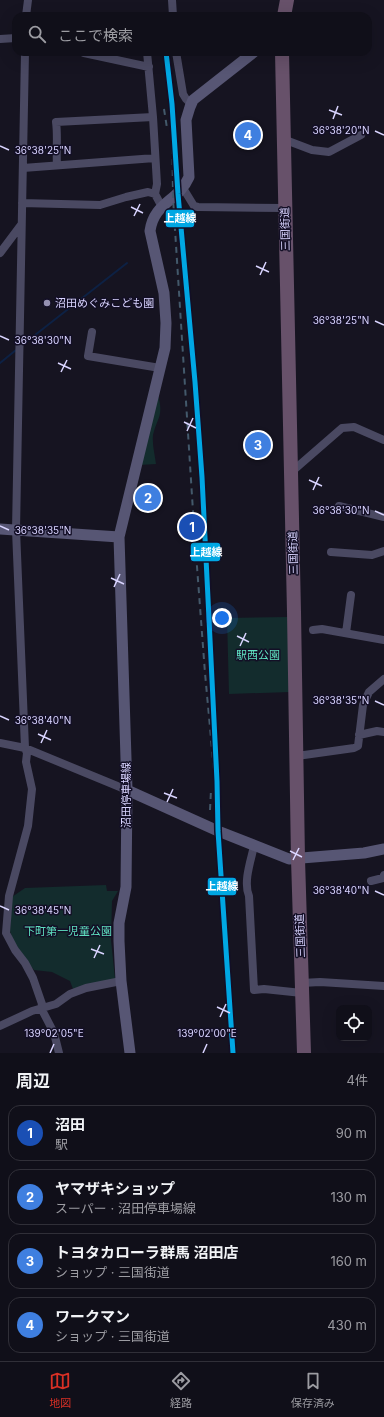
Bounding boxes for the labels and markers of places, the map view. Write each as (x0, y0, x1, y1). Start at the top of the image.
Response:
pin: 4 (235, 120, 261, 150)
place label: 沼田めぐみこども園 (55, 296, 154, 310)
marker: 沼田めぐみこども園 (42, 298, 52, 308)
pin: 3 (245, 430, 271, 460)
pin: 2 (135, 483, 161, 513)
pin: 1 (179, 512, 205, 542)

